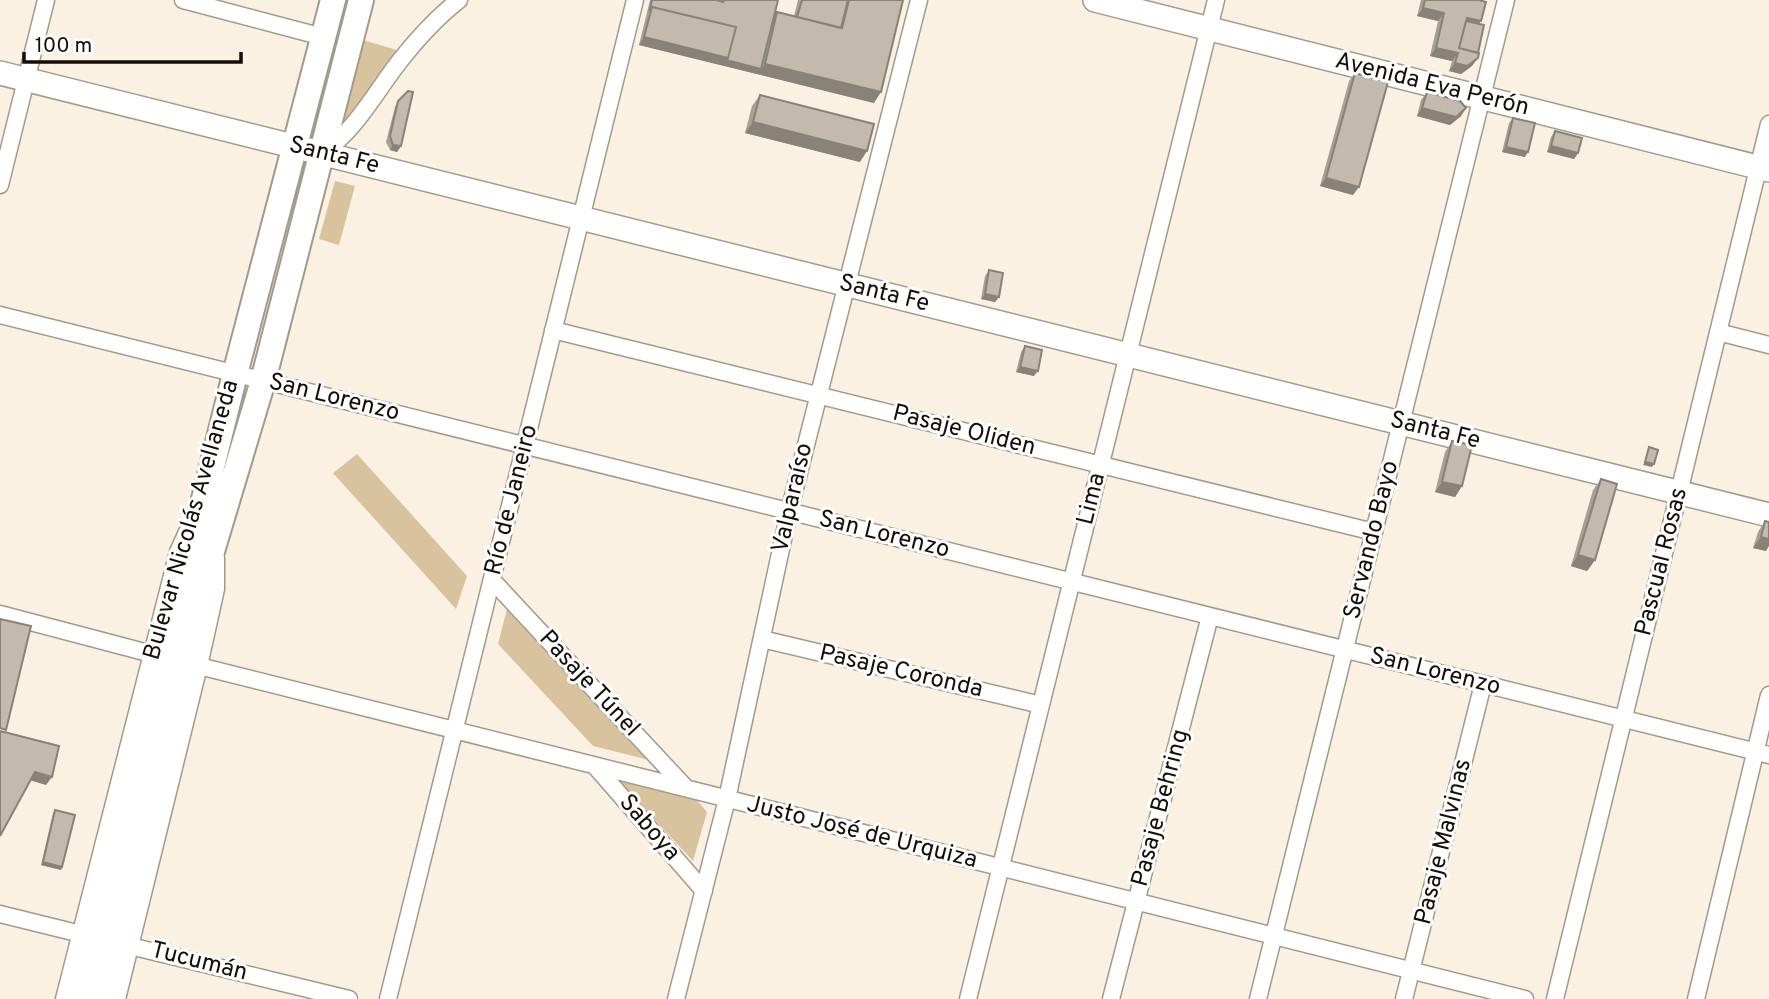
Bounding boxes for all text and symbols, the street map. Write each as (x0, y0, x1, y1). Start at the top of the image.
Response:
scale bar (24, 21, 242, 65)
text: 100 m (35, 33, 92, 60)
street label: Avenida Eva Perón (1332, 46, 1532, 124)
street label: Santa Fe (286, 130, 382, 182)
street label: Santa Fe (836, 268, 932, 320)
street label: San Lorenzo (265, 367, 403, 429)
street label: Bulevar Nicolás Avellaneda (138, 376, 246, 664)
street label: Pasaje Oliden (889, 399, 1039, 463)
street label: Santa Fe (1387, 405, 1483, 457)
street label: Río de Janeiro (479, 422, 545, 578)
street label: Valparaíso (766, 440, 820, 556)
street label: Servando Bayo (1338, 458, 1406, 622)
street label: Lima (1071, 470, 1113, 528)
street label: Pascual Rosas (1629, 485, 1695, 639)
street label: San Lorenzo (815, 504, 953, 566)
street label: Pasaje Túnel (532, 624, 646, 744)
street label: Pasaje Coronda (816, 639, 986, 705)
street label: San Lorenzo (1366, 641, 1504, 703)
street label: Pasaje Behring (1126, 726, 1196, 890)
street label: Pasaje Malvinas (1409, 756, 1479, 928)
street label: Saboya (612, 788, 686, 868)
street label: Justo José de Urquiza (744, 790, 980, 876)
street label: Tucumán (148, 936, 250, 988)

